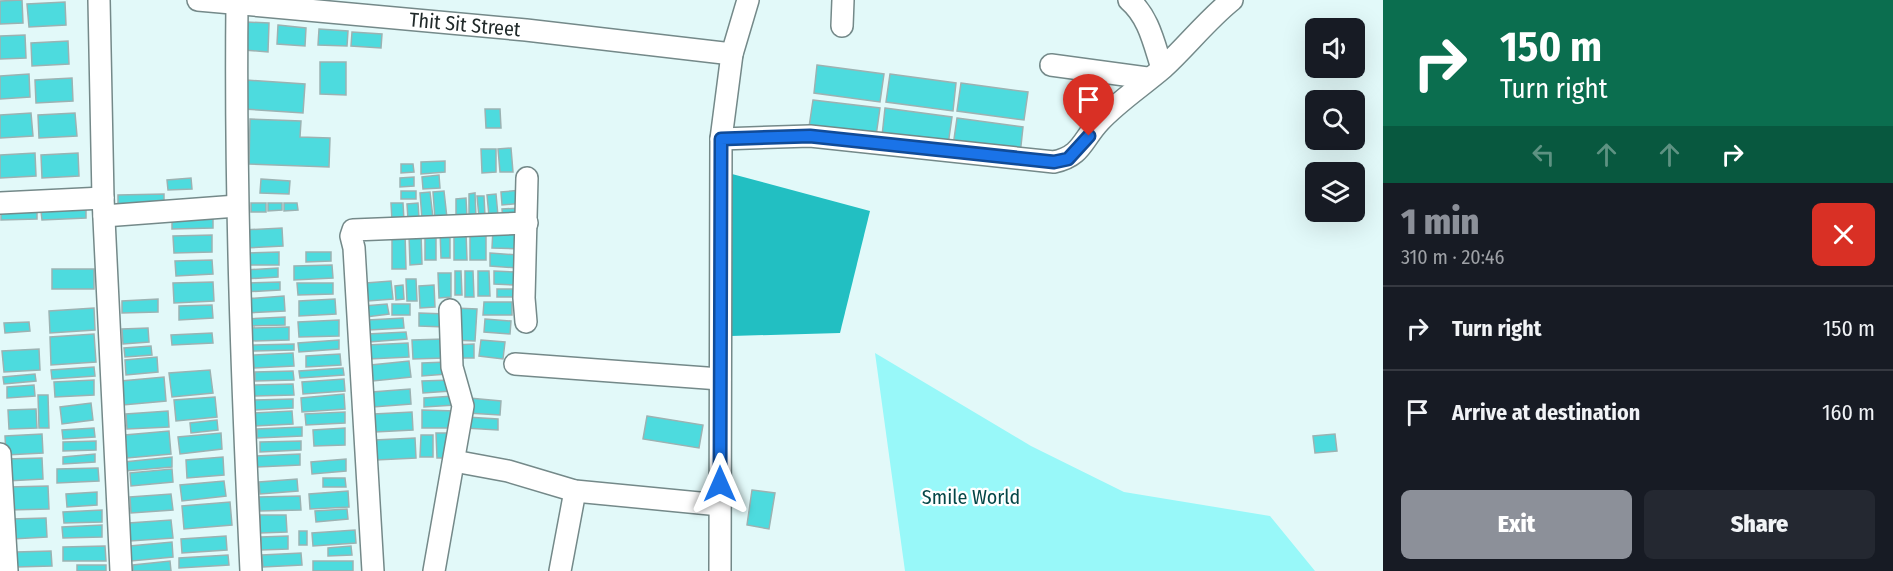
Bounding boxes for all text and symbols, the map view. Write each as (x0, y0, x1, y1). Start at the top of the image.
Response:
street label: Thit Sit Street (408, 7, 522, 41)
map controls (1305, 18, 1365, 222)
button: sound (1305, 18, 1365, 78)
text: 150 m (1500, 22, 1602, 72)
icon: right (1401, 24, 1479, 102)
text: Turn right (1500, 73, 1608, 105)
pin (1063, 74, 1114, 136)
icon: arrive (1072, 83, 1105, 116)
button: search (1305, 90, 1365, 150)
icon: left (1527, 138, 1560, 171)
icon: ahead (1590, 138, 1623, 171)
icon: ahead (1653, 138, 1686, 171)
icon: right (1716, 138, 1749, 171)
button: layers (1305, 162, 1365, 222)
text: 1 min (1401, 200, 1479, 244)
button: close (1812, 203, 1875, 266)
text: 310 m · 20:46 (1401, 245, 1504, 269)
icon: right (1401, 312, 1434, 345)
text: Turn right (1452, 315, 1541, 342)
text: 150 m (1823, 315, 1875, 342)
icon: arrive (1401, 396, 1434, 429)
text: Arrive at destination (1452, 399, 1640, 426)
text: 160 m (1822, 399, 1875, 426)
position arrow (688, 452, 752, 516)
park label: Smile World (922, 485, 1020, 509)
button: Exit (1401, 490, 1632, 559)
button: Share (1644, 490, 1875, 559)

